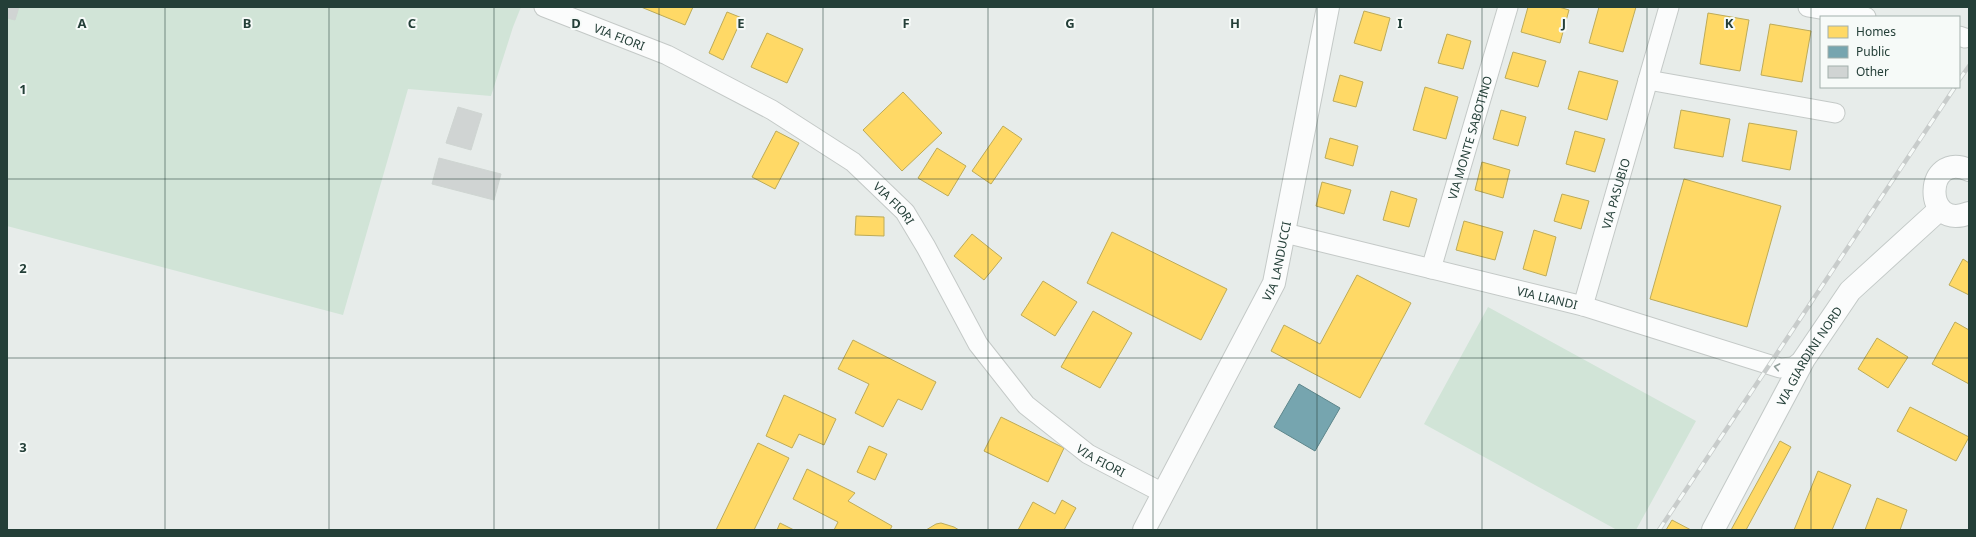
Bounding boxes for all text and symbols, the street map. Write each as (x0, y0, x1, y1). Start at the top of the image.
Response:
text: A (78, 14, 87, 32)
text: B (243, 14, 251, 32)
text: C (408, 14, 416, 32)
text: D (571, 14, 581, 32)
text: E (737, 14, 745, 32)
text: F (902, 14, 910, 32)
text: G (1065, 14, 1075, 32)
text: H (1230, 14, 1240, 32)
text: I (1397, 14, 1403, 32)
text: J (1561, 14, 1566, 32)
text: K (1725, 14, 1734, 32)
legend (1820, 16, 1960, 88)
street label: VIA FIORI (592, 19, 647, 54)
text: Homes (1856, 23, 1896, 40)
text: Public (1856, 43, 1890, 60)
text: Other (1856, 63, 1889, 80)
street label: VIA MONTE SABOTINO (1443, 74, 1496, 202)
text: 1 (19, 80, 27, 98)
street label: VIA PASUBIO (1597, 156, 1634, 231)
street label: VIA FIORI (870, 178, 919, 227)
street label: VIA LANDUCCI (1258, 220, 1294, 304)
text: 2 (19, 259, 27, 277)
street label: VIA LIANDI (1515, 282, 1579, 313)
street label: VIA GIARDINI NORD (1772, 302, 1846, 409)
one-way arrow (1774, 363, 1780, 371)
text: 3 (19, 438, 27, 456)
street label: VIA FIORI (1073, 440, 1128, 481)

